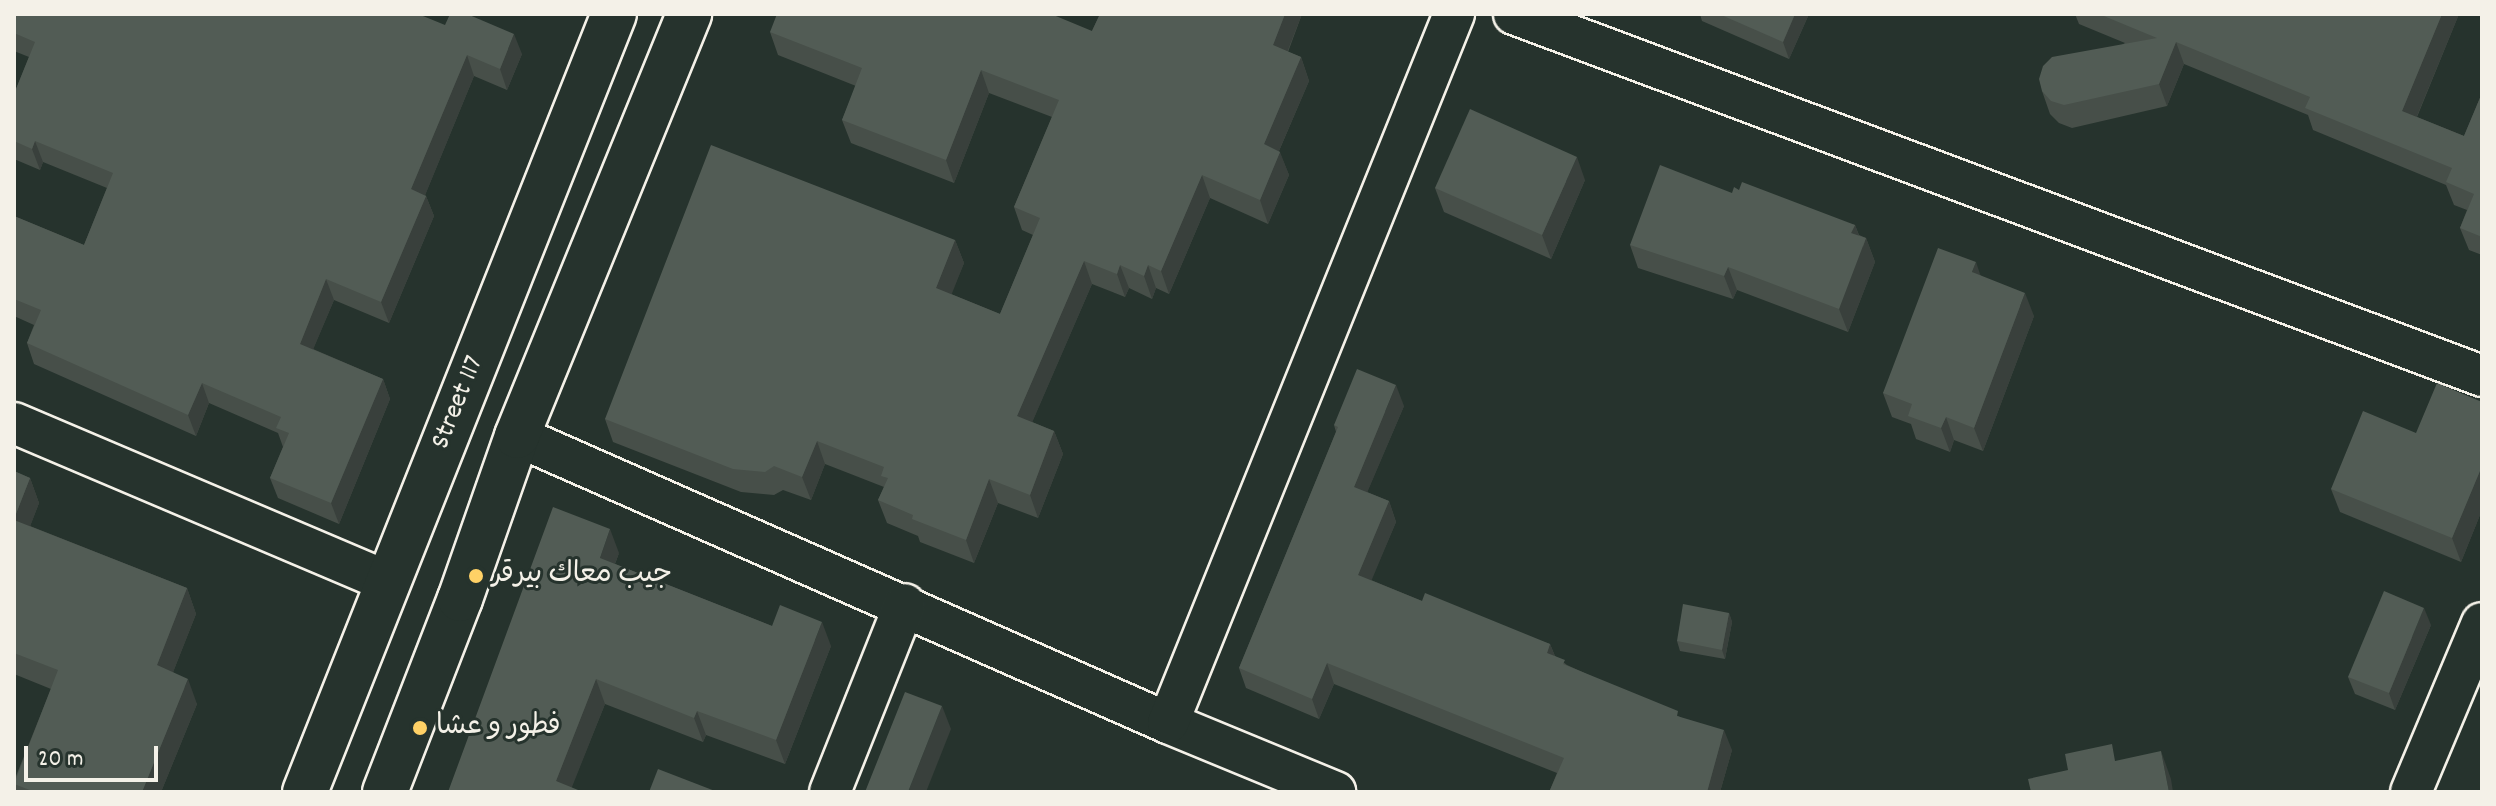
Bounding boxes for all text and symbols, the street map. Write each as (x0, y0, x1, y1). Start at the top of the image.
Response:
street label: Street 117 (425, 352, 493, 454)
place label: جيب معاك بيرقر (492, 559, 672, 593)
marker: جيب معاك بيرقر (467, 567, 485, 585)
place label: فطور و عشا (436, 711, 561, 745)
marker: فطور و عشا (411, 719, 429, 737)
scale bar (28, 730, 162, 780)
text: 20 m (38, 743, 84, 777)

